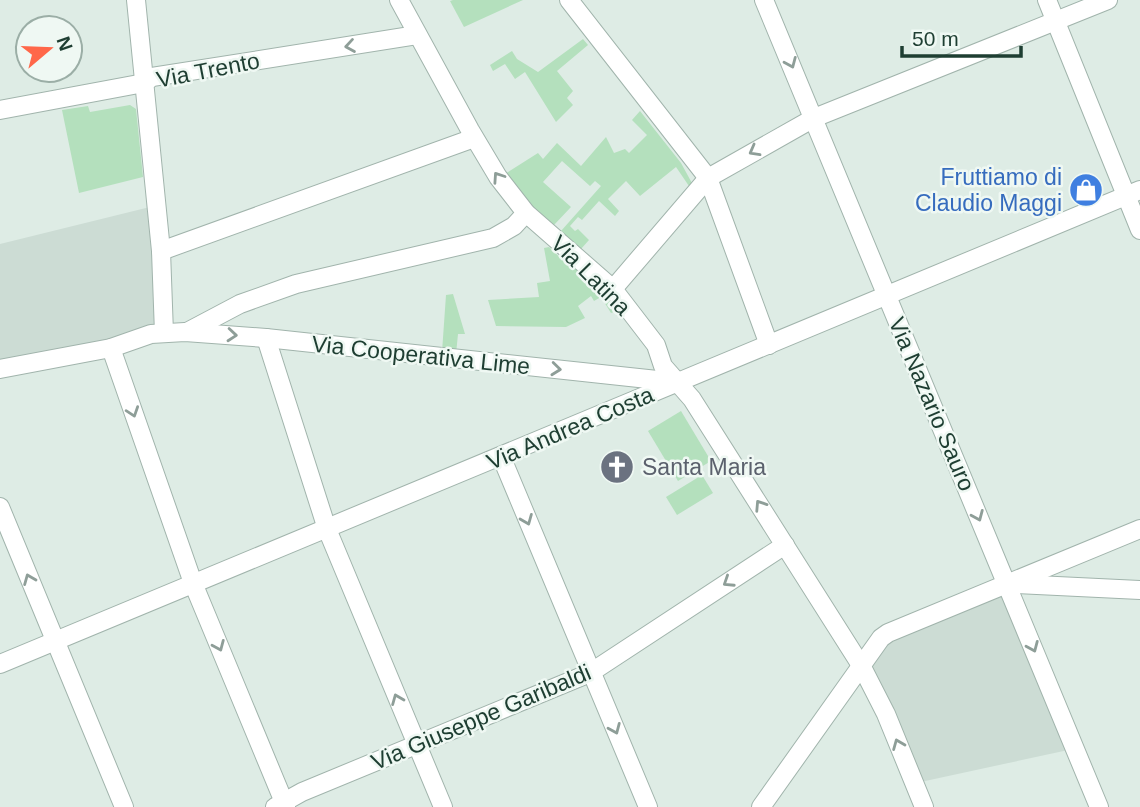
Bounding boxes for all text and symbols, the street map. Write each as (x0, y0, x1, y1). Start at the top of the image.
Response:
north arrow (14, 14, 84, 84)
scale bar (902, 14, 1021, 58)
text: 50 m (912, 27, 959, 50)
text: N (52, 34, 77, 54)
one-way arrow (344, 38, 356, 53)
street label: Via Trento (154, 47, 262, 93)
one-way arrow (783, 56, 797, 68)
one-way arrow (749, 143, 762, 157)
place label: Fruttiamo di Claudio Maggi (915, 164, 1062, 216)
one-way arrow (494, 171, 507, 184)
shop icon: Fruttiamo di Claudio Maggi (1067, 171, 1105, 209)
street label: Via Latina (546, 230, 636, 320)
street label: Via Nazario Sauro (884, 313, 980, 495)
one-way arrow (227, 327, 238, 342)
street label: Via Cooperativa Lime (311, 331, 531, 379)
one-way arrow (550, 362, 562, 377)
street label: Via Andrea Costa (483, 381, 657, 475)
one-way arrow (125, 406, 139, 418)
church icon: Santa Maria (598, 448, 636, 486)
place label: Santa Maria (642, 454, 766, 480)
one-way arrow (755, 500, 768, 513)
one-way arrow (970, 509, 984, 521)
one-way arrow (519, 512, 533, 525)
one-way arrow (24, 574, 38, 586)
one-way arrow (723, 574, 736, 587)
one-way arrow (211, 639, 225, 652)
one-way arrow (1024, 640, 1038, 652)
street label: Via Giuseppe Garibaldi (367, 659, 595, 775)
one-way arrow (391, 694, 405, 706)
one-way arrow (607, 722, 621, 735)
one-way arrow (893, 738, 907, 750)

